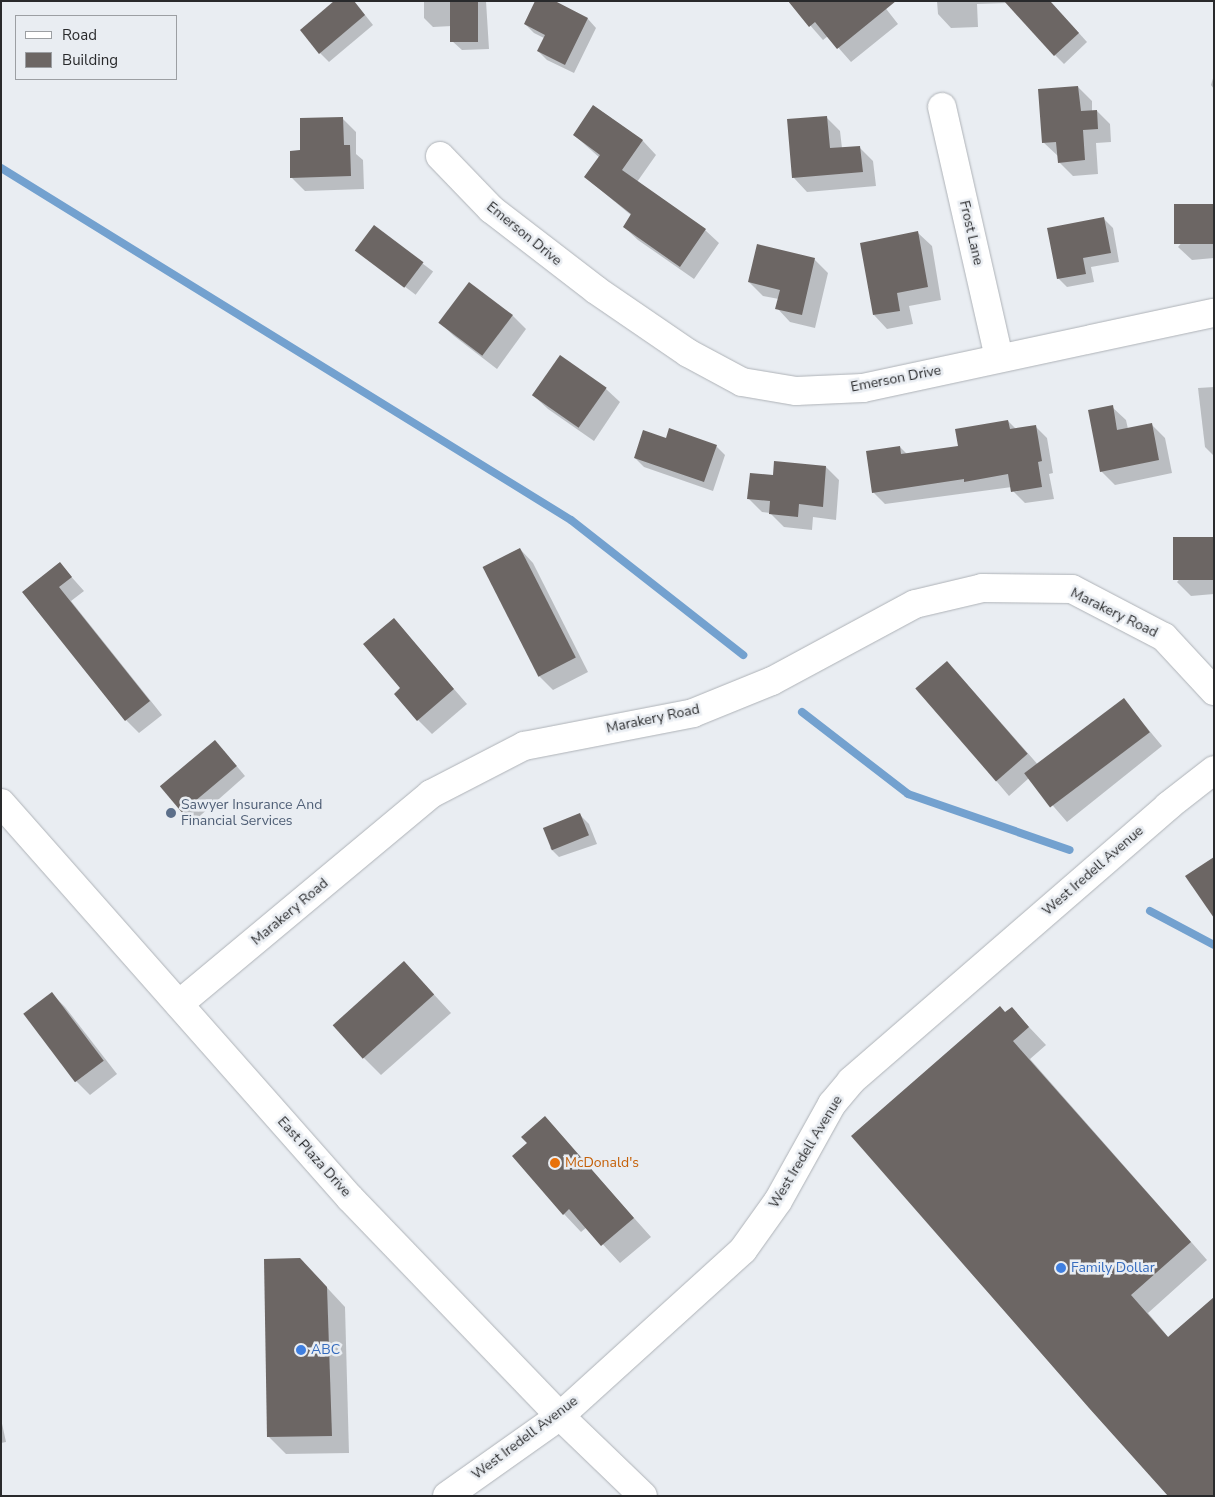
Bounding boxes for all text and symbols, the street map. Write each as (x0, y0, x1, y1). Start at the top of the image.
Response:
legend (15, 15, 178, 80)
text: Road (62, 25, 97, 45)
text: Building (62, 50, 118, 70)
street label: Emerson Drive (483, 199, 565, 269)
street label: Frost Lane (955, 199, 987, 267)
street label: Emerson Drive (849, 362, 943, 396)
street label: Marakery Road (1068, 585, 1160, 641)
street label: Marakery Road (605, 701, 701, 737)
place label: Sawyer Insurance And Financial Services (181, 797, 322, 830)
marker: Sawyer Insurance And Financial Services (165, 807, 177, 819)
street label: West Iredell Avenue (1039, 823, 1147, 919)
street label: Marakery Road (248, 875, 332, 949)
street label: West Iredell Avenue (766, 1093, 846, 1211)
street label: East Plaza Drive (274, 1114, 354, 1200)
place label: McDonald's (565, 1155, 639, 1171)
marker: McDonald's (549, 1157, 561, 1169)
place label: Family Dollar (1071, 1260, 1155, 1276)
marker: Family Dollar (1055, 1262, 1067, 1274)
place label: ABC (311, 1342, 340, 1358)
marker: ABC (295, 1344, 307, 1356)
street label: West Iredell Avenue (469, 1393, 581, 1483)

